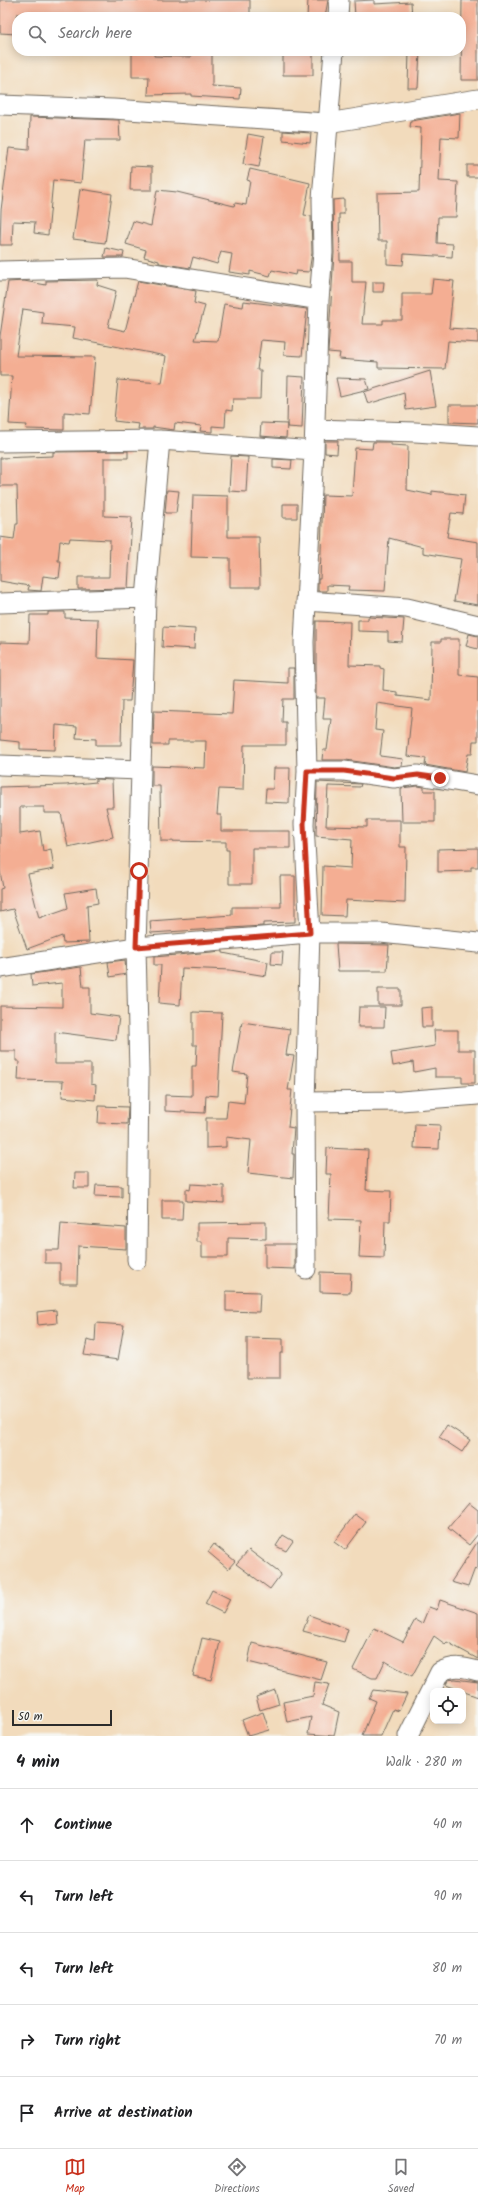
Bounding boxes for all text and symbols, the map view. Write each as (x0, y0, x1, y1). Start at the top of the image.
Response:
search box (12, 12, 466, 56)
text: Search here (58, 22, 132, 46)
icon: search (26, 23, 48, 45)
route end (431, 769, 449, 787)
route start (130, 862, 148, 880)
map controls (430, 1688, 466, 1724)
button: locate (430, 1688, 466, 1724)
scale bar (12, 1708, 112, 1727)
text: 50 m (18, 1708, 43, 1726)
text: 4 min (16, 1749, 60, 1776)
text: Walk · 280 m (386, 1752, 462, 1773)
text: Continue (54, 1813, 112, 1837)
icon: ahead (16, 1814, 38, 1836)
text: 40 m (433, 1814, 462, 1835)
text: Turn left (54, 1885, 114, 1909)
icon: left (16, 1886, 38, 1908)
text: 90 m (434, 1886, 462, 1907)
text: Turn left (54, 1957, 114, 1981)
icon: left (16, 1958, 38, 1980)
text: 80 m (432, 1958, 462, 1979)
text: Turn right (54, 2029, 121, 2053)
icon: right (16, 2030, 38, 2052)
text: 70 m (434, 2030, 462, 2051)
text: Arrive at destination (54, 2101, 193, 2125)
icon: arrive (16, 2102, 38, 2124)
tab: Map (64, 2156, 86, 2198)
tab: Directions (214, 2156, 260, 2198)
tab: Saved (388, 2156, 414, 2198)

